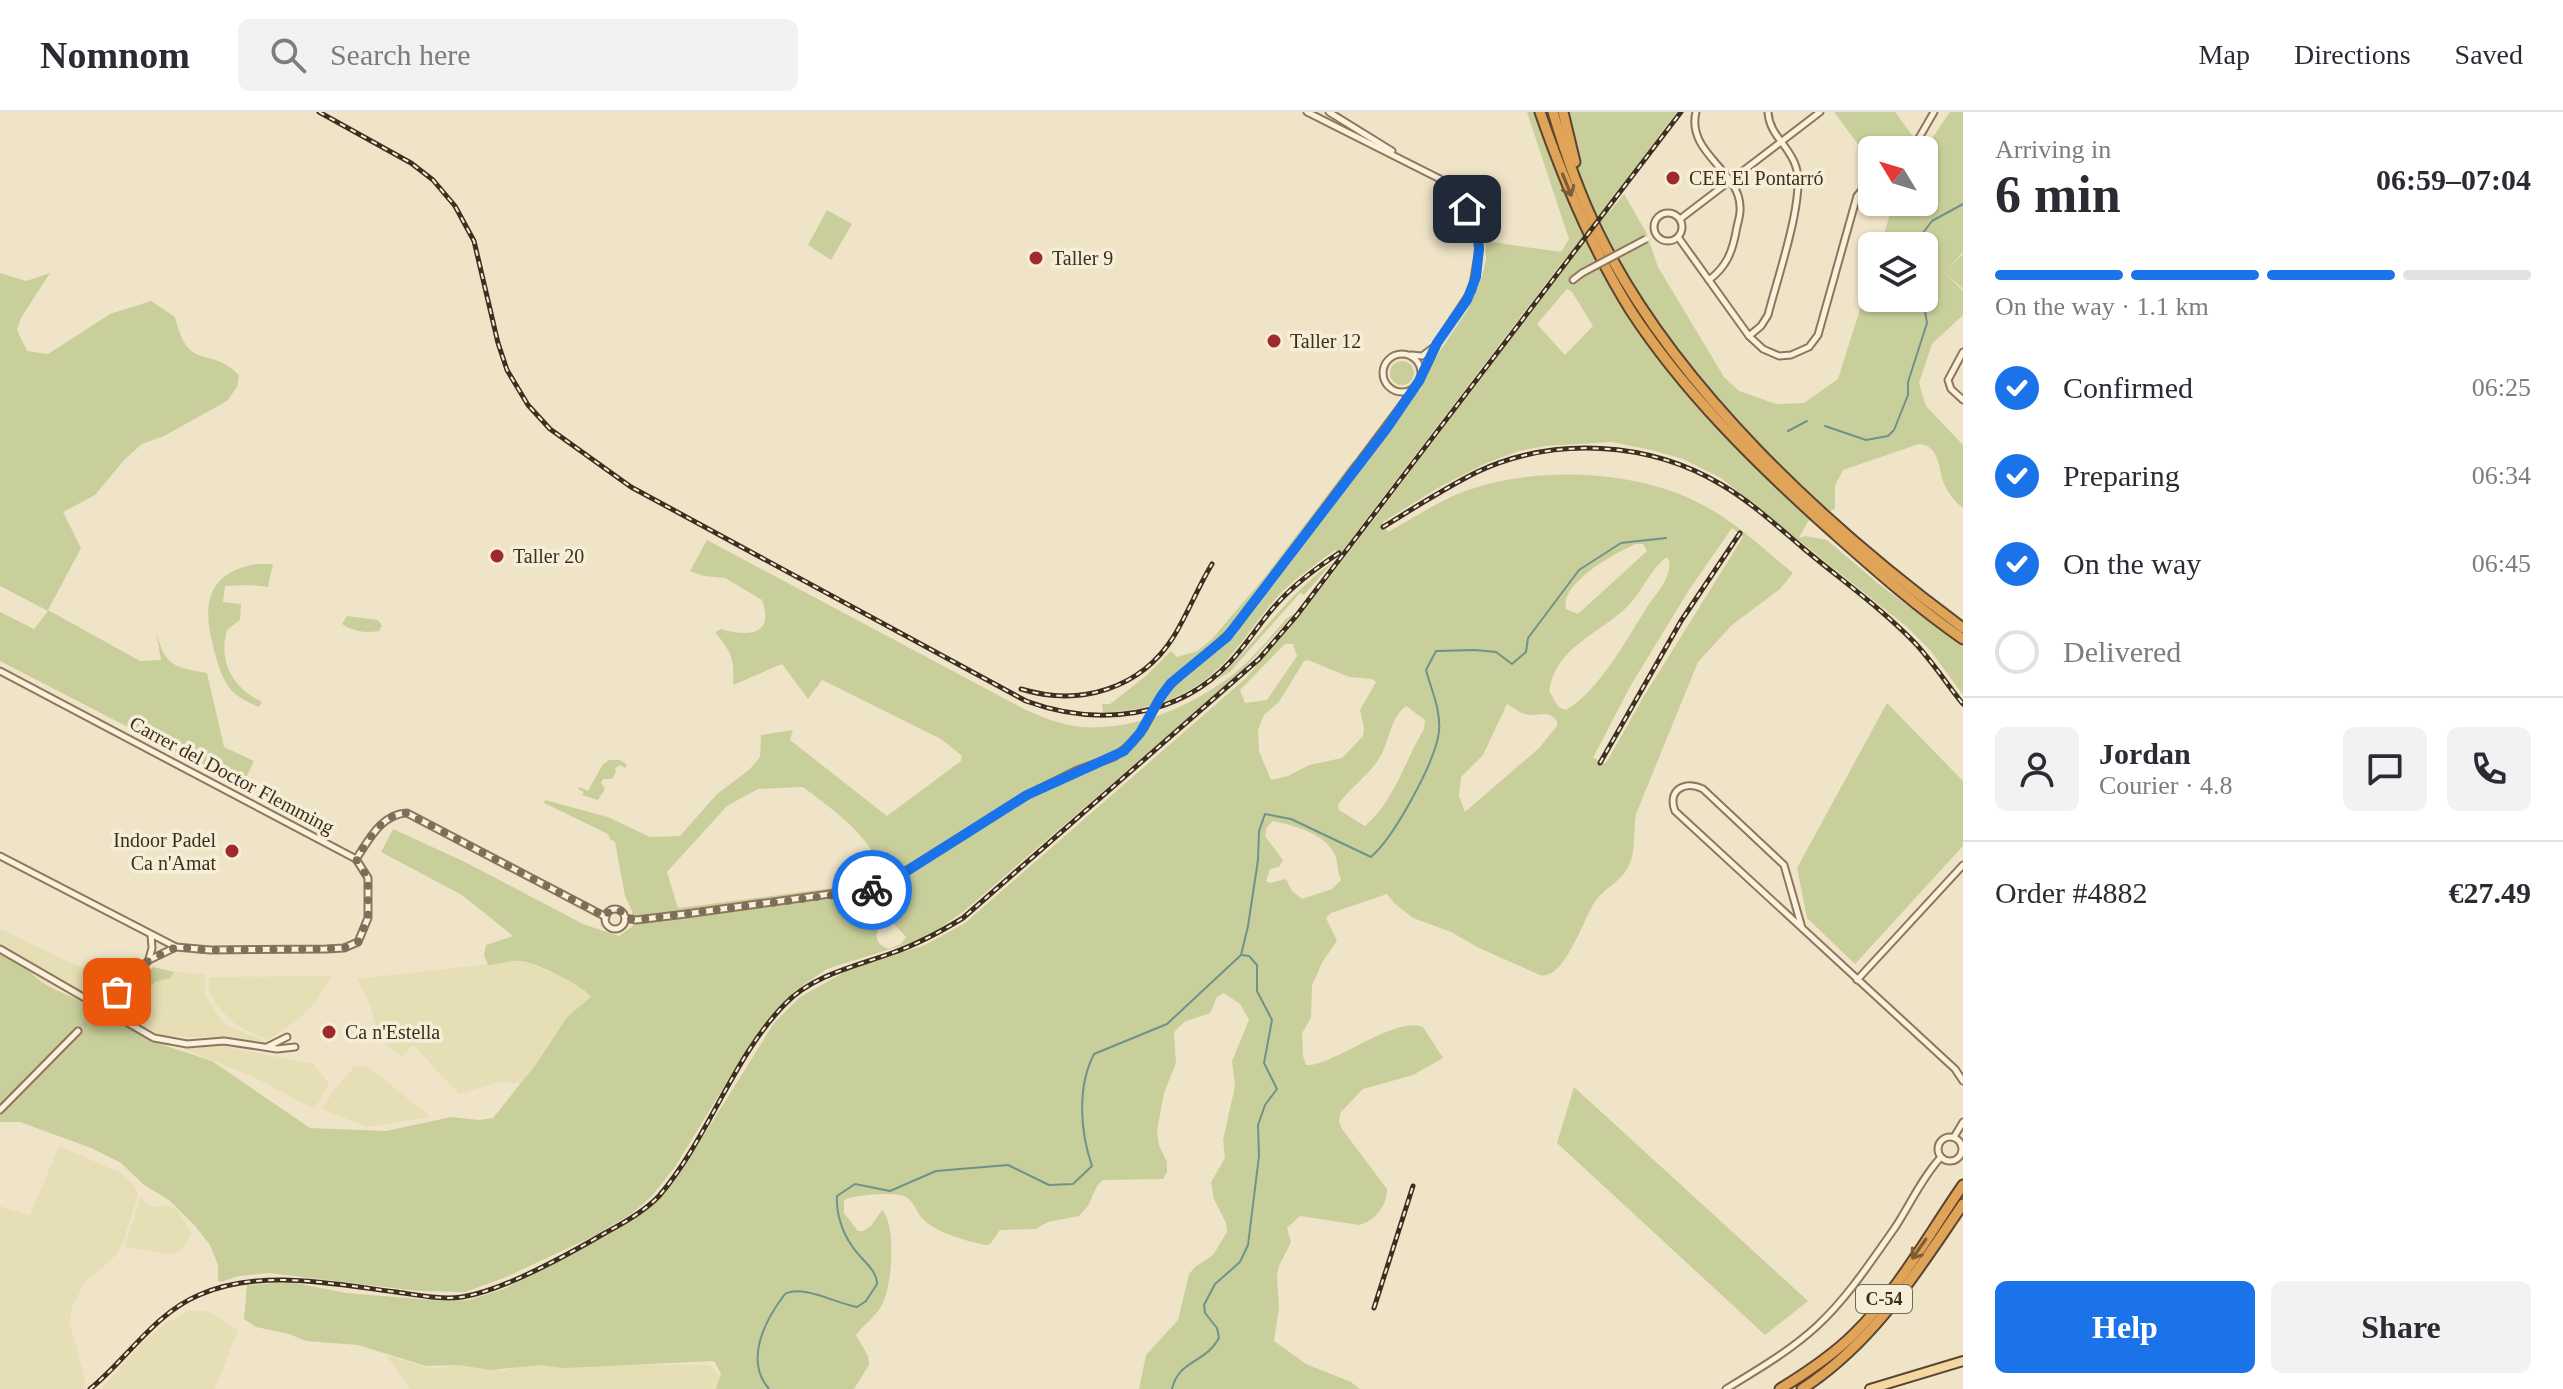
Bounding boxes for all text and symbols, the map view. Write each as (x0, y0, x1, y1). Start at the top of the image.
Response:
search box (238, 19, 798, 91)
icon: search (266, 33, 310, 77)
text: Nomnom (40, 34, 190, 76)
text: Search here (330, 38, 471, 71)
text: Map (2199, 39, 2250, 70)
text: Directions (2294, 39, 2411, 70)
text: Saved (2455, 39, 2523, 70)
text: Arriving in (1995, 135, 2111, 164)
north arrow (1858, 136, 1938, 216)
map controls (1858, 136, 1938, 312)
text: 06:59–07:04 (2376, 163, 2531, 196)
text: 6 min (1995, 166, 2121, 223)
place label: CEE El Pontarró (1689, 167, 1823, 189)
marker: CEE El Pontarró (1664, 169, 1682, 187)
one-way arrow (1561, 172, 1575, 197)
pin (1433, 175, 1501, 243)
icon: home (1445, 187, 1489, 231)
button: layers (1858, 232, 1938, 312)
place label: Taller 9 (1052, 247, 1113, 269)
marker: Taller 9 (1027, 249, 1045, 267)
text: On the way · 1.1 km (1995, 292, 2209, 321)
place label: Taller 12 (1290, 330, 1361, 352)
marker: Taller 12 (1265, 332, 1283, 350)
icon: check (1995, 366, 2039, 410)
text: Confirmed (2063, 371, 2193, 404)
text: 06:25 (2472, 373, 2531, 402)
icon: check (1995, 454, 2039, 498)
text: Preparing (2063, 459, 2180, 492)
text: 06:34 (2472, 461, 2531, 490)
icon: check (1995, 542, 2039, 586)
place label: Taller 20 (513, 545, 584, 567)
marker: Taller 20 (488, 547, 506, 565)
text: On the way (2063, 547, 2201, 580)
text: 06:45 (2472, 549, 2531, 578)
text: Delivered (2063, 635, 2181, 668)
street label: Carrer del Doctor Flemming (126, 712, 338, 839)
button: person (1995, 727, 2079, 811)
button: chat (2343, 727, 2427, 811)
button: phone (2447, 727, 2531, 811)
text: Jordan (2099, 737, 2191, 770)
text: Courier · 4.8 (2099, 771, 2233, 800)
place label: Indoor Padel Ca n'Amat (113, 829, 216, 874)
marker: Indoor Padel Ca n'Amat (223, 842, 241, 860)
courier (832, 850, 912, 930)
icon: bike (850, 868, 894, 912)
text: Order #4882 (1995, 876, 2147, 909)
text: €27.49 (2449, 876, 2531, 909)
pin (83, 958, 151, 1026)
icon: bag (95, 970, 139, 1014)
place label: Ca n'Estella (345, 1021, 440, 1043)
marker: Ca n'Estella (320, 1023, 338, 1041)
one-way arrow (1911, 1238, 1927, 1260)
button: Help (1995, 1281, 2255, 1373)
button: Share (2271, 1281, 2531, 1373)
road number: C-54 (1856, 1285, 1912, 1313)

